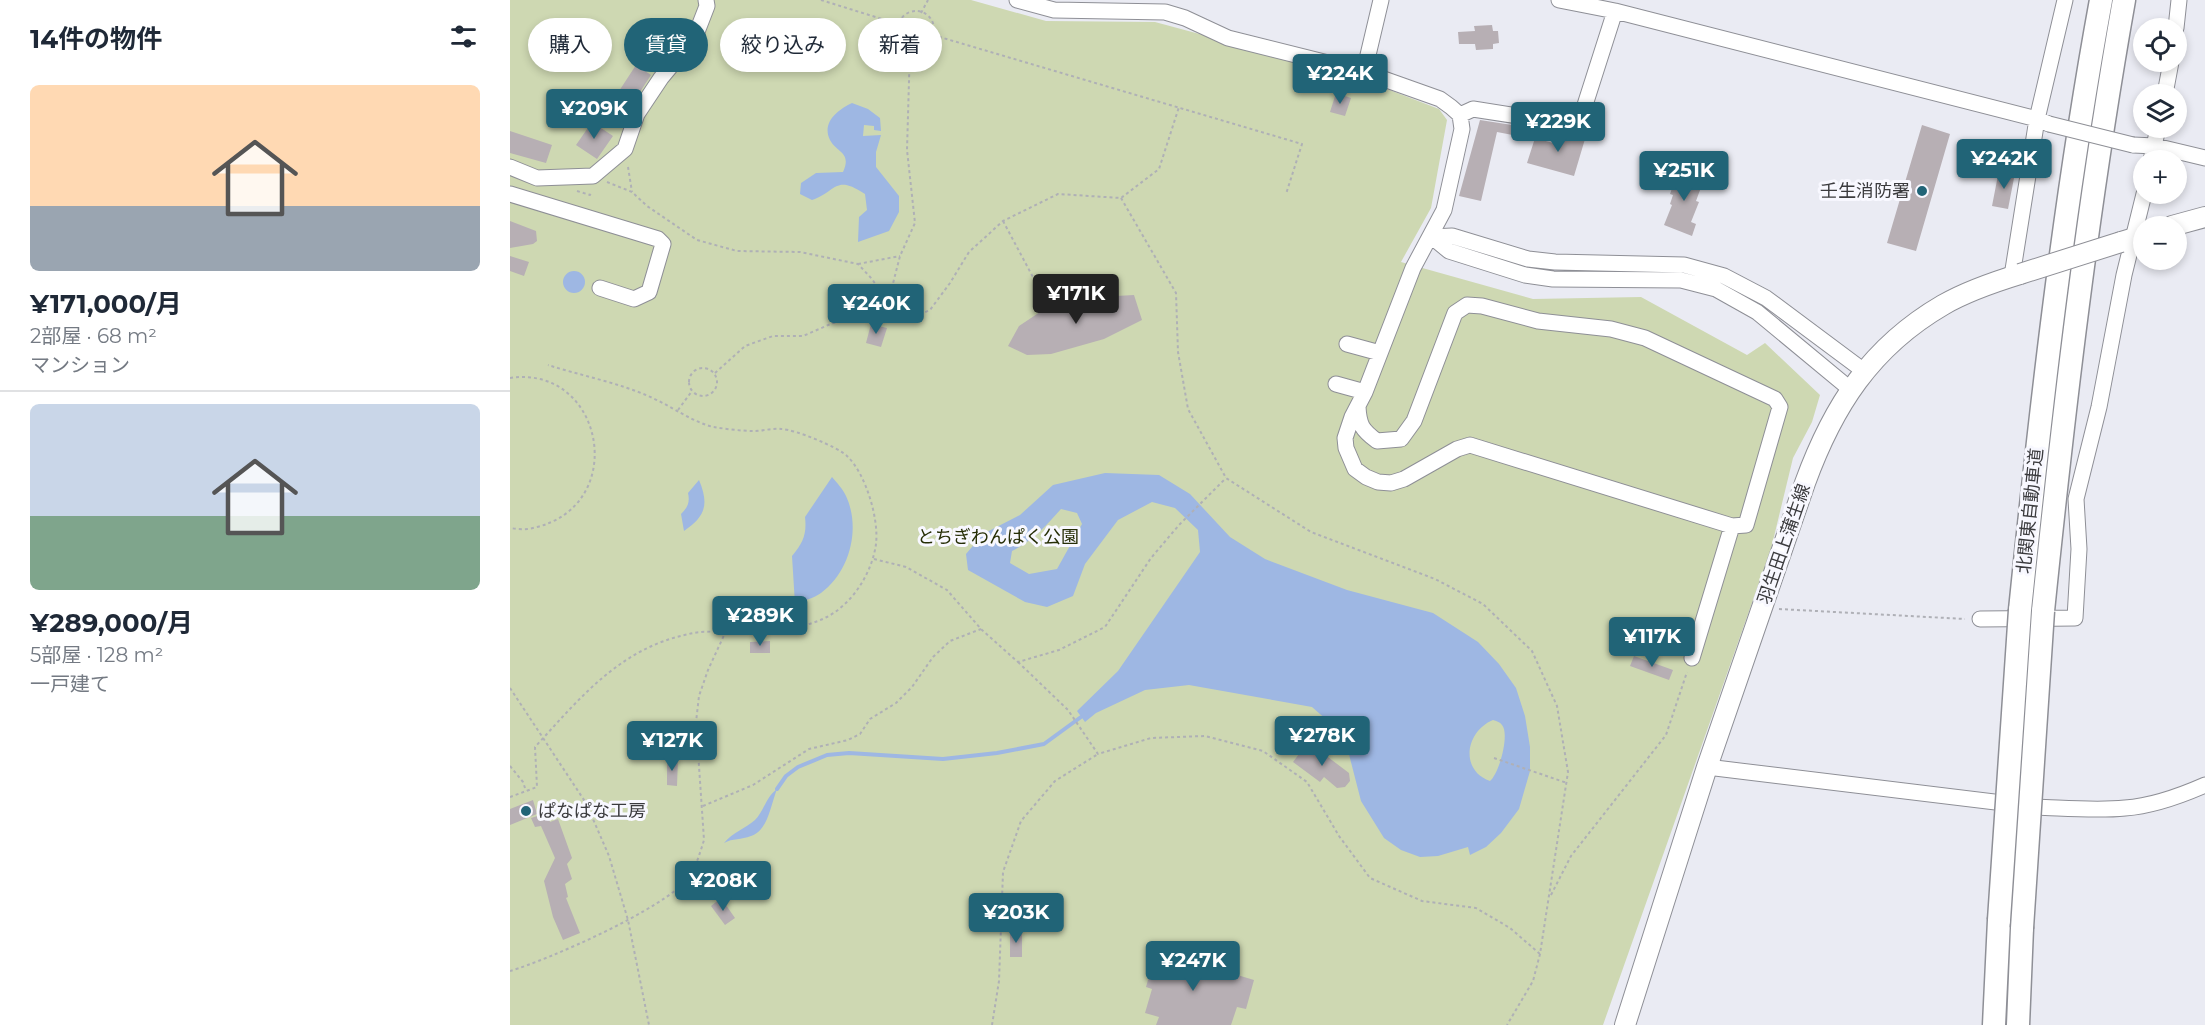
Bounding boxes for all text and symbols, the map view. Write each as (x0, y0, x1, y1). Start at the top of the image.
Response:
chip: 購入 (528, 18, 612, 72)
chip: 賃貸 (624, 18, 708, 72)
chip: 絞り込み (720, 18, 846, 72)
chip: 新着 (858, 18, 942, 72)
map controls (2133, 18, 2187, 270)
button: locate (2133, 18, 2187, 72)
icon: filters (447, 20, 480, 53)
text: 14件の物件 (30, 23, 162, 55)
pin: ¥224K (1298, 54, 1382, 105)
text: ¥224K (1307, 61, 1373, 85)
button: layers (2133, 84, 2187, 138)
pin: ¥209K (552, 89, 636, 140)
text: ¥209K (560, 96, 628, 120)
pin: ¥229K (1516, 102, 1600, 153)
text: ¥229K (1525, 109, 1591, 133)
icon: home (201, 124, 309, 232)
pin: ¥242K (1962, 139, 2046, 190)
text: ¥242K (1971, 146, 2037, 170)
button: + (2133, 150, 2187, 204)
pin: ¥251K (1642, 151, 1726, 202)
text: ¥251K (1653, 158, 1715, 182)
place label: 壬生消防署 (1820, 180, 1910, 202)
marker: 壬生消防署 (1915, 184, 1929, 198)
button: − (2133, 216, 2187, 270)
pin: ¥171K (1034, 274, 1118, 325)
text: ¥171K (1047, 281, 1105, 305)
pin: ¥240K (834, 284, 918, 335)
text: ¥171,000/月 (30, 288, 182, 320)
text: ¥240K (842, 291, 910, 315)
text: 2部屋 · 68 m² (30, 324, 157, 348)
text: マンション (30, 353, 130, 377)
icon: home (201, 443, 309, 551)
street label: 北関東自動車道 (2012, 447, 2048, 575)
street label: 羽生田上蒲生線 (1753, 481, 1815, 607)
park label: とちぎわんぱく公園 (917, 526, 1079, 548)
pin: ¥289K (718, 596, 802, 647)
text: ¥289K (726, 603, 794, 627)
text: ¥289,000/月 (30, 607, 193, 639)
pin: ¥117K (1610, 617, 1694, 668)
text: ¥117K (1623, 624, 1681, 648)
text: 5部屋 · 128 m² (30, 643, 163, 667)
text: 一戸建て (30, 672, 110, 696)
pin: ¥278K (1280, 716, 1364, 767)
pin: ¥127K (630, 721, 714, 772)
text: ¥278K (1289, 723, 1355, 747)
text: ¥127K (641, 728, 703, 752)
place label: ぱなぱな工房 (538, 800, 646, 822)
marker: ぱなぱな工房 (519, 804, 533, 818)
pin: ¥208K (681, 861, 765, 912)
text: ¥208K (689, 868, 757, 892)
pin: ¥203K (974, 893, 1058, 944)
text: ¥203K (983, 900, 1049, 924)
pin: ¥247K (1151, 941, 1235, 992)
text: ¥247K (1160, 948, 1226, 972)

